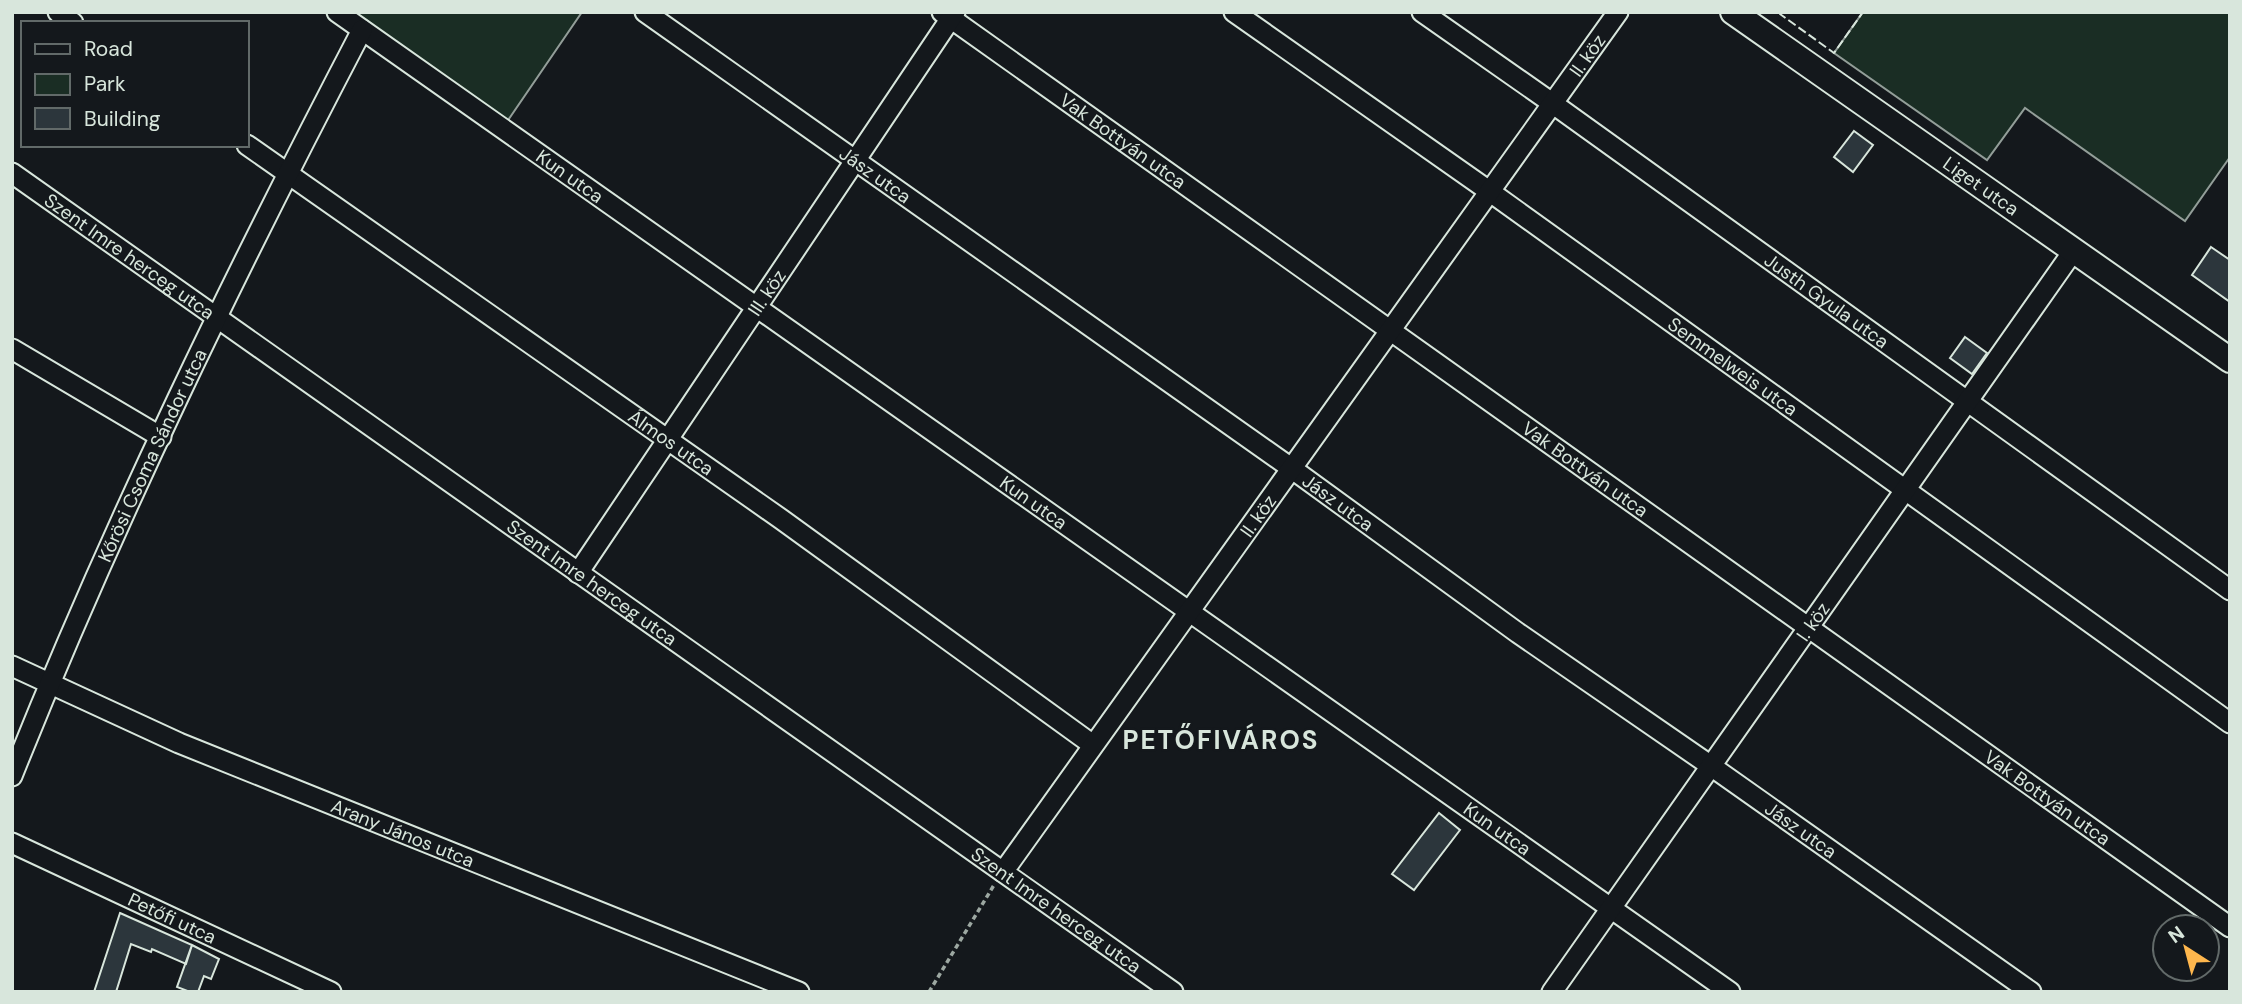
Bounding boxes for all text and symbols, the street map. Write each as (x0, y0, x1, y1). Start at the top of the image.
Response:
legend (21, 21, 248, 147)
street label: II. köz (1563, 29, 1611, 82)
text: Road (84, 35, 133, 63)
text: Park (84, 70, 126, 98)
street label: Vak Bottyán utca (1055, 87, 1191, 194)
text: Building (84, 105, 161, 133)
street label: Jász utca (834, 141, 916, 209)
street label: Kun utca (531, 144, 609, 208)
street label: Liget utca (1938, 151, 2024, 221)
street label: Szent Imre herceg utca (40, 187, 220, 325)
street label: Justh Gyula utca (1759, 247, 1894, 354)
street label: III. köz (742, 264, 791, 321)
street label: Semmelweis utca (1663, 311, 1803, 421)
street label: Kőrösi Csoma Sándor utca (92, 344, 212, 566)
street label: Álmos utca (624, 404, 719, 481)
street label: Vak Bottyán utca (1517, 415, 1653, 522)
street label: Jász utca (1297, 468, 1379, 537)
street label: Kun utca (995, 470, 1072, 535)
street label: II. köz (1234, 489, 1282, 542)
street label: Szent Imre herceg utca (502, 514, 682, 651)
street label: I. köz (1790, 597, 1835, 646)
district label: PETŐFIVÁROS (1123, 723, 1319, 757)
street label: Vak Bottyán utca (1979, 744, 2116, 851)
street label: Arany János utca (327, 793, 478, 873)
street label: Kun utca (1459, 796, 1536, 861)
street label: Jász utca (1760, 796, 1842, 864)
street label: Szent Imre herceg utca (966, 841, 1146, 978)
street label: Petőfi utca (124, 887, 220, 949)
north arrow (2151, 913, 2221, 983)
text: N (2163, 920, 2189, 949)

